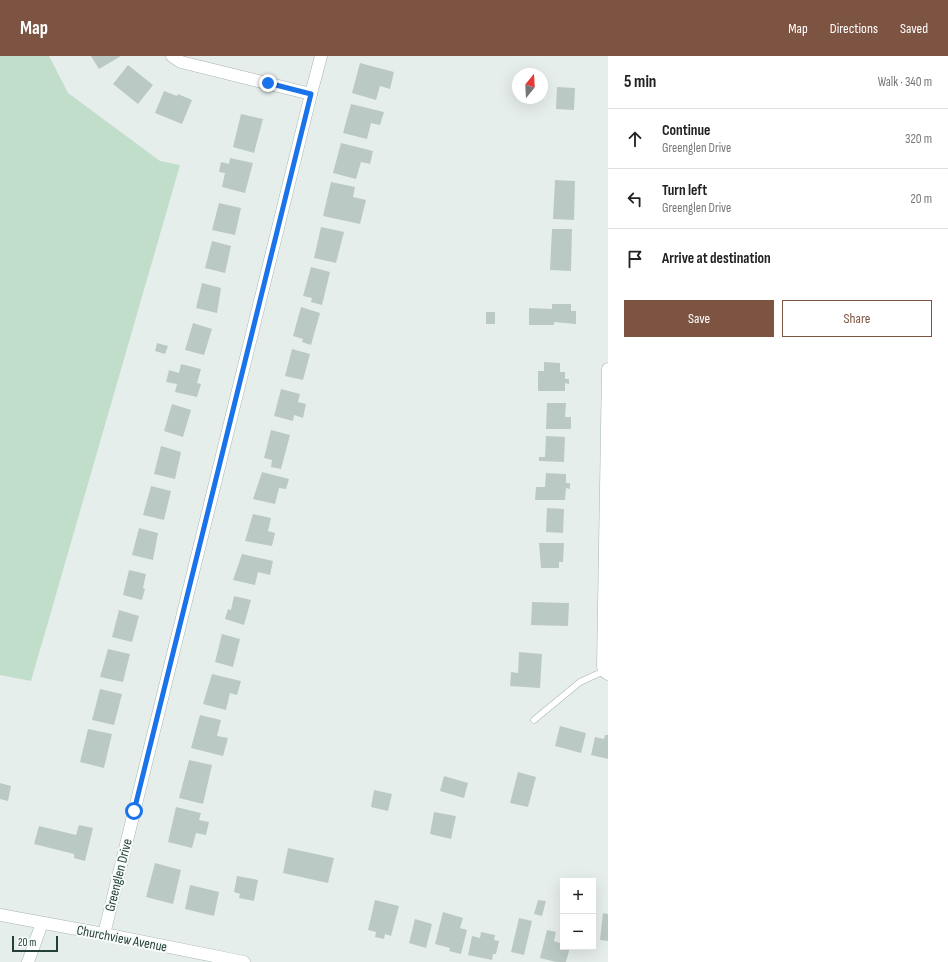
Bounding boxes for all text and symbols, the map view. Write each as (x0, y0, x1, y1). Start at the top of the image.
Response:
text: Map (20, 17, 48, 40)
text: Map (788, 20, 808, 37)
text: Directions (830, 20, 878, 37)
text: Saved (900, 20, 928, 37)
north arrow (512, 68, 548, 104)
text: 5 min (624, 72, 656, 92)
route end (259, 74, 277, 92)
text: Walk · 340 m (878, 74, 932, 90)
text: Continue (662, 121, 711, 140)
icon: ahead (624, 128, 646, 150)
text: 320 m (905, 131, 932, 147)
text: Greenglen Drive (662, 140, 731, 156)
text: Turn left (662, 181, 707, 200)
icon: left (624, 188, 646, 210)
text: 20 m (910, 191, 932, 207)
text: Greenglen Drive (662, 200, 731, 216)
icon: arrive (624, 248, 646, 270)
text: Arrive at destination (662, 249, 771, 268)
button: Save (624, 300, 774, 337)
button: Share (782, 300, 932, 337)
route start (125, 802, 143, 820)
street label: Greenglen Drive (101, 837, 136, 913)
map controls (560, 878, 596, 950)
button: + (560, 878, 596, 914)
button: − (560, 914, 596, 950)
street label: Churchview Avenue (75, 921, 169, 956)
scale bar (12, 934, 58, 953)
text: 20 m (18, 936, 36, 949)

